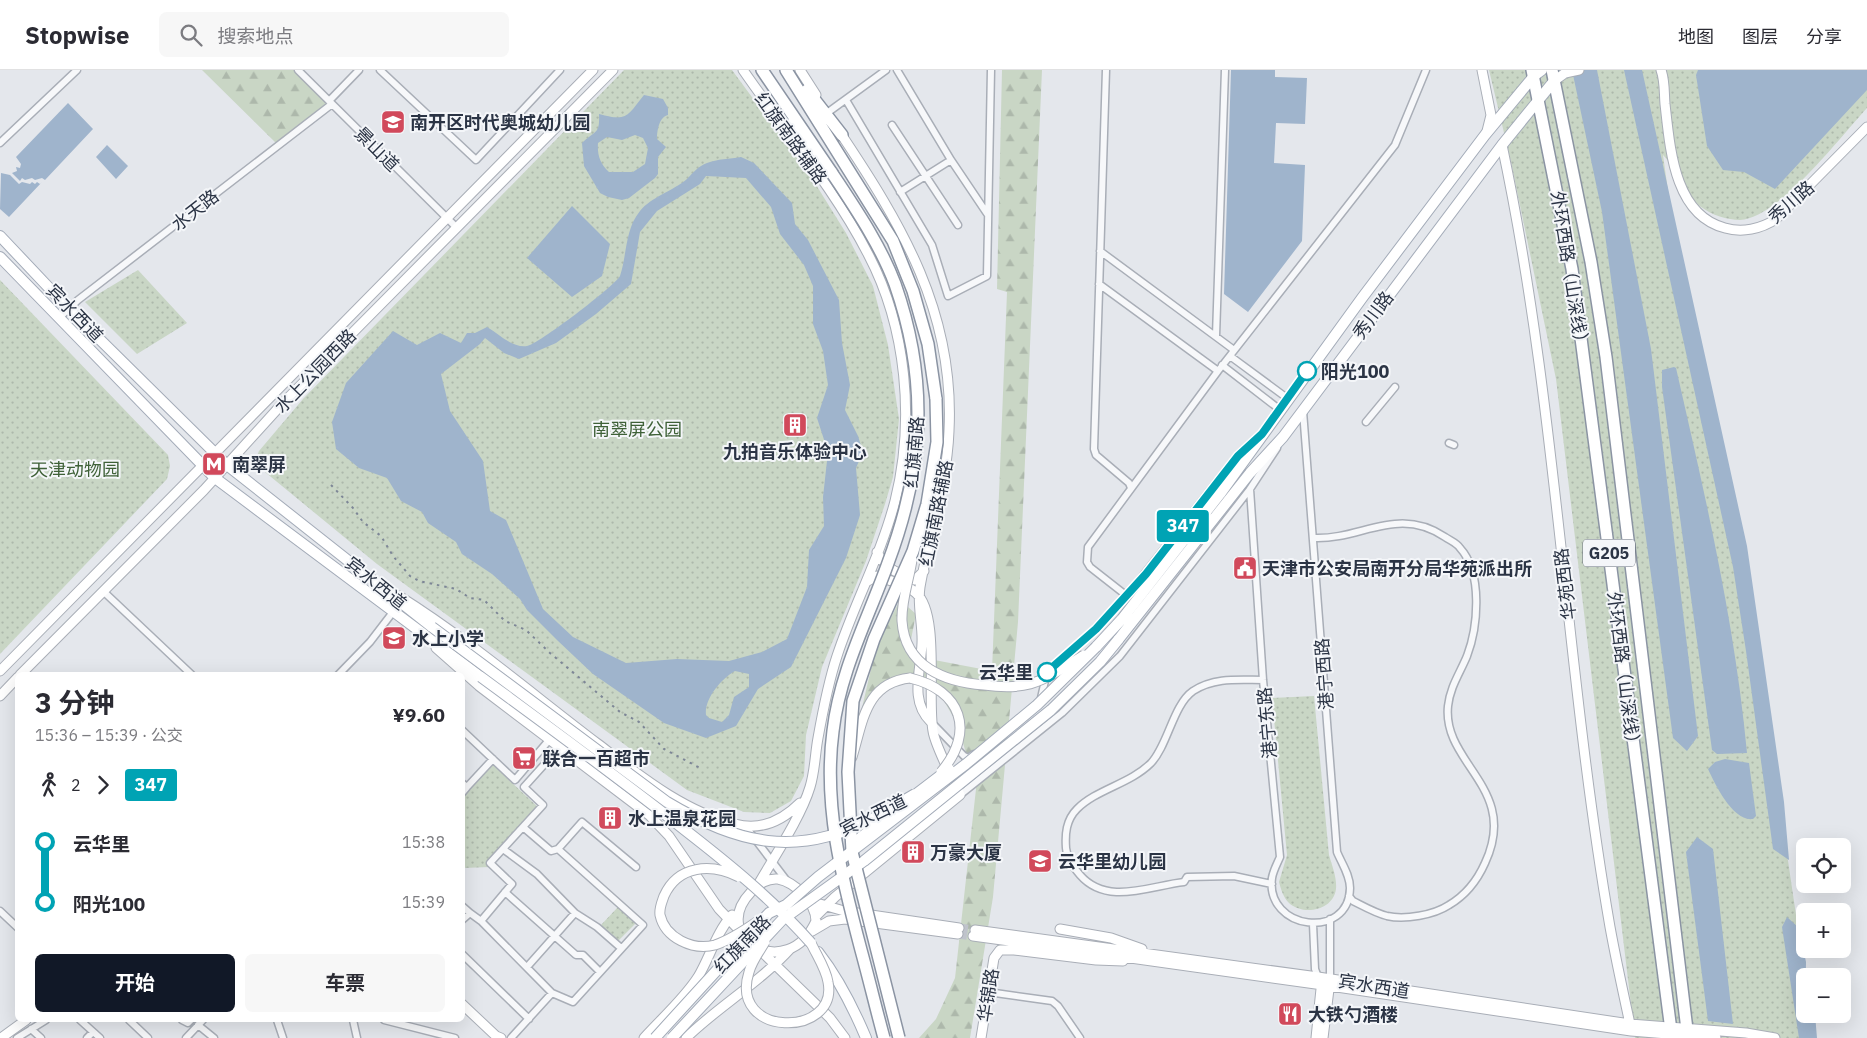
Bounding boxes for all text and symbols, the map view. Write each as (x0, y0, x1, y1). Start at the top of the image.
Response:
search box (159, 12, 509, 57)
text: Stopwise (25, 19, 129, 51)
icon: search (177, 21, 205, 49)
text: 搜索地点 (217, 24, 294, 48)
text: 地图 (1678, 25, 1714, 48)
text: 图层 (1742, 25, 1778, 48)
text: 分享 (1806, 25, 1842, 48)
street label: 红旗南路辅路 (750, 88, 832, 188)
school or university icon: 南开区时代奥城幼儿园 (380, 109, 406, 135)
place label: 南开区时代奥城幼儿园 (410, 111, 590, 134)
street label: 景山道 (350, 122, 404, 176)
street label: 秀川路 (1763, 176, 1819, 228)
street label: 水天路 (167, 184, 223, 236)
street label: 外环西路（山深线） (1546, 189, 1594, 353)
street label: 宾水西道 (42, 279, 108, 347)
street label: 秀川路 (1348, 287, 1398, 343)
street label: 水上公园西路 (269, 324, 361, 418)
place label: 阳光100 (1321, 360, 1390, 383)
marker: 阳光100 (1297, 361, 1317, 381)
building icon: 九拍音乐体验中心 (782, 412, 808, 438)
street label: 红旗南路 (899, 415, 929, 489)
park label: 南翠屏公园 (592, 418, 682, 441)
place label: 九拍音乐体验中心 (723, 440, 867, 463)
metro station icon: 南翠屏 (201, 451, 227, 477)
place label: 南翠屏 (232, 453, 286, 476)
park label: 天津动物园 (30, 458, 120, 481)
street label: 红旗南路辅路 (914, 458, 958, 568)
line badge: 347 (1154, 510, 1212, 542)
text: 347 (1167, 514, 1199, 537)
road number: G205 (1583, 539, 1635, 566)
street label: 华苑西路 (1549, 547, 1581, 621)
street label: 宾水西道 (341, 551, 411, 615)
public building icon: 天津市公安局南开分局华苑派出所 (1232, 555, 1258, 581)
place label: 天津市公安局南开分局华苑派出所 (1262, 557, 1532, 580)
street label: 外环西路（山深线） (1603, 590, 1645, 754)
school or university icon: 水上小学 (381, 625, 407, 651)
place label: 水上小学 (412, 627, 484, 650)
street label: 港宁西路 (1310, 637, 1338, 711)
place label: 云华里 (979, 661, 1033, 684)
marker: 云华里 (1037, 662, 1057, 682)
text: 3 分钟 (35, 684, 114, 721)
street label: 港宁东路 (1252, 686, 1282, 760)
text: ¥9.60 (393, 703, 445, 727)
text: 15:36 – 15:39 · 公交 (35, 725, 183, 745)
supermarket icon: 联合一百超市 (511, 745, 537, 771)
place label: 联合一百超市 (542, 747, 650, 770)
icon: walk (35, 771, 63, 799)
icon: forward (89, 771, 117, 799)
text: 347 (135, 773, 167, 796)
text: 2 (71, 775, 81, 795)
street label: 宾水西道 (836, 789, 910, 841)
building icon: 水上温泉花园 (597, 805, 623, 831)
place label: 水上温泉花园 (628, 807, 736, 830)
text: 云华里 (73, 832, 130, 856)
text: 15:38 (402, 832, 445, 852)
map controls (1796, 838, 1851, 1023)
button: locate (1796, 838, 1851, 893)
building icon: 万豪大厦 (900, 839, 926, 865)
place label: 万豪大厦 (930, 841, 1002, 864)
school or university icon: 云华里幼儿园 (1027, 848, 1053, 874)
place label: 云华里幼儿园 (1058, 850, 1166, 873)
text: 阳光100 (73, 892, 145, 916)
text: 15:39 (402, 892, 445, 912)
button: + (1796, 903, 1851, 958)
street label: 红旗南路 (709, 910, 775, 978)
button: 开始 (35, 954, 235, 1012)
button: 车票 (245, 954, 445, 1012)
street label: 华锦路 (972, 967, 1004, 1023)
button: − (1796, 968, 1851, 1023)
street label: 宾水西道 (1337, 969, 1411, 1003)
restaurant icon: 大铁勺酒楼 (1277, 1001, 1303, 1027)
place label: 大铁勺酒楼 (1308, 1003, 1398, 1026)

